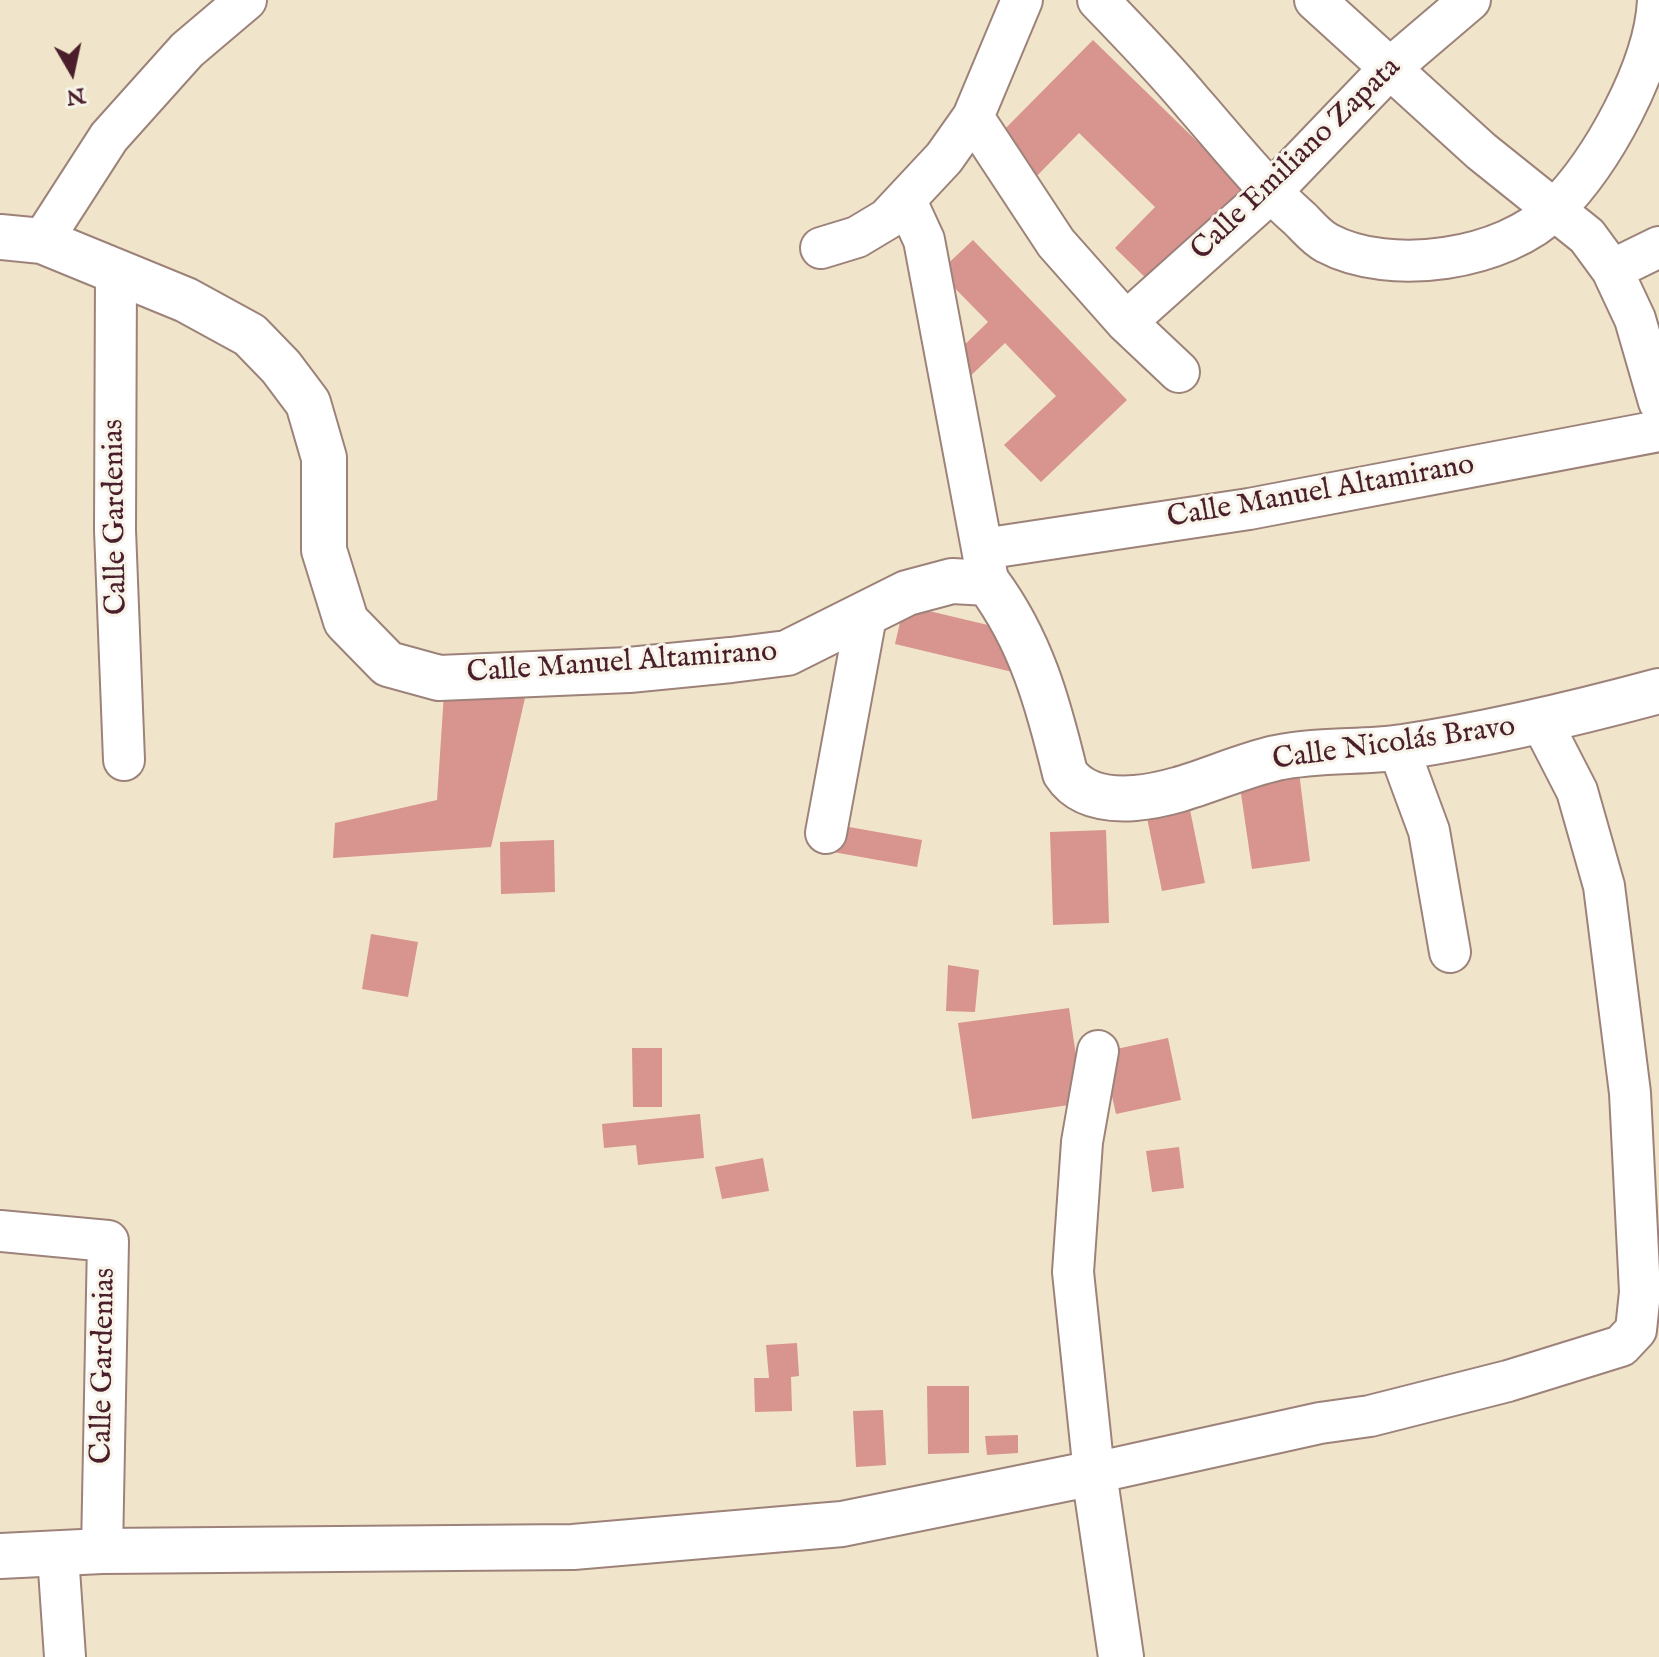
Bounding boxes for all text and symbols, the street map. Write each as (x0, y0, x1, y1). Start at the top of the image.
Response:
north arrow (32, 32, 112, 112)
street label: Calle Emiliano Zapata (1185, 51, 1409, 269)
text: N (64, 80, 87, 111)
street label: Calle Gardenias (97, 419, 137, 615)
street label: Calle Manuel Altamirano (1165, 448, 1477, 538)
street label: Calle Manuel Altamirano (466, 635, 778, 693)
street label: Calle Nicolás Bravo (1270, 710, 1518, 780)
street label: Calle Gardenias (85, 1268, 125, 1464)

